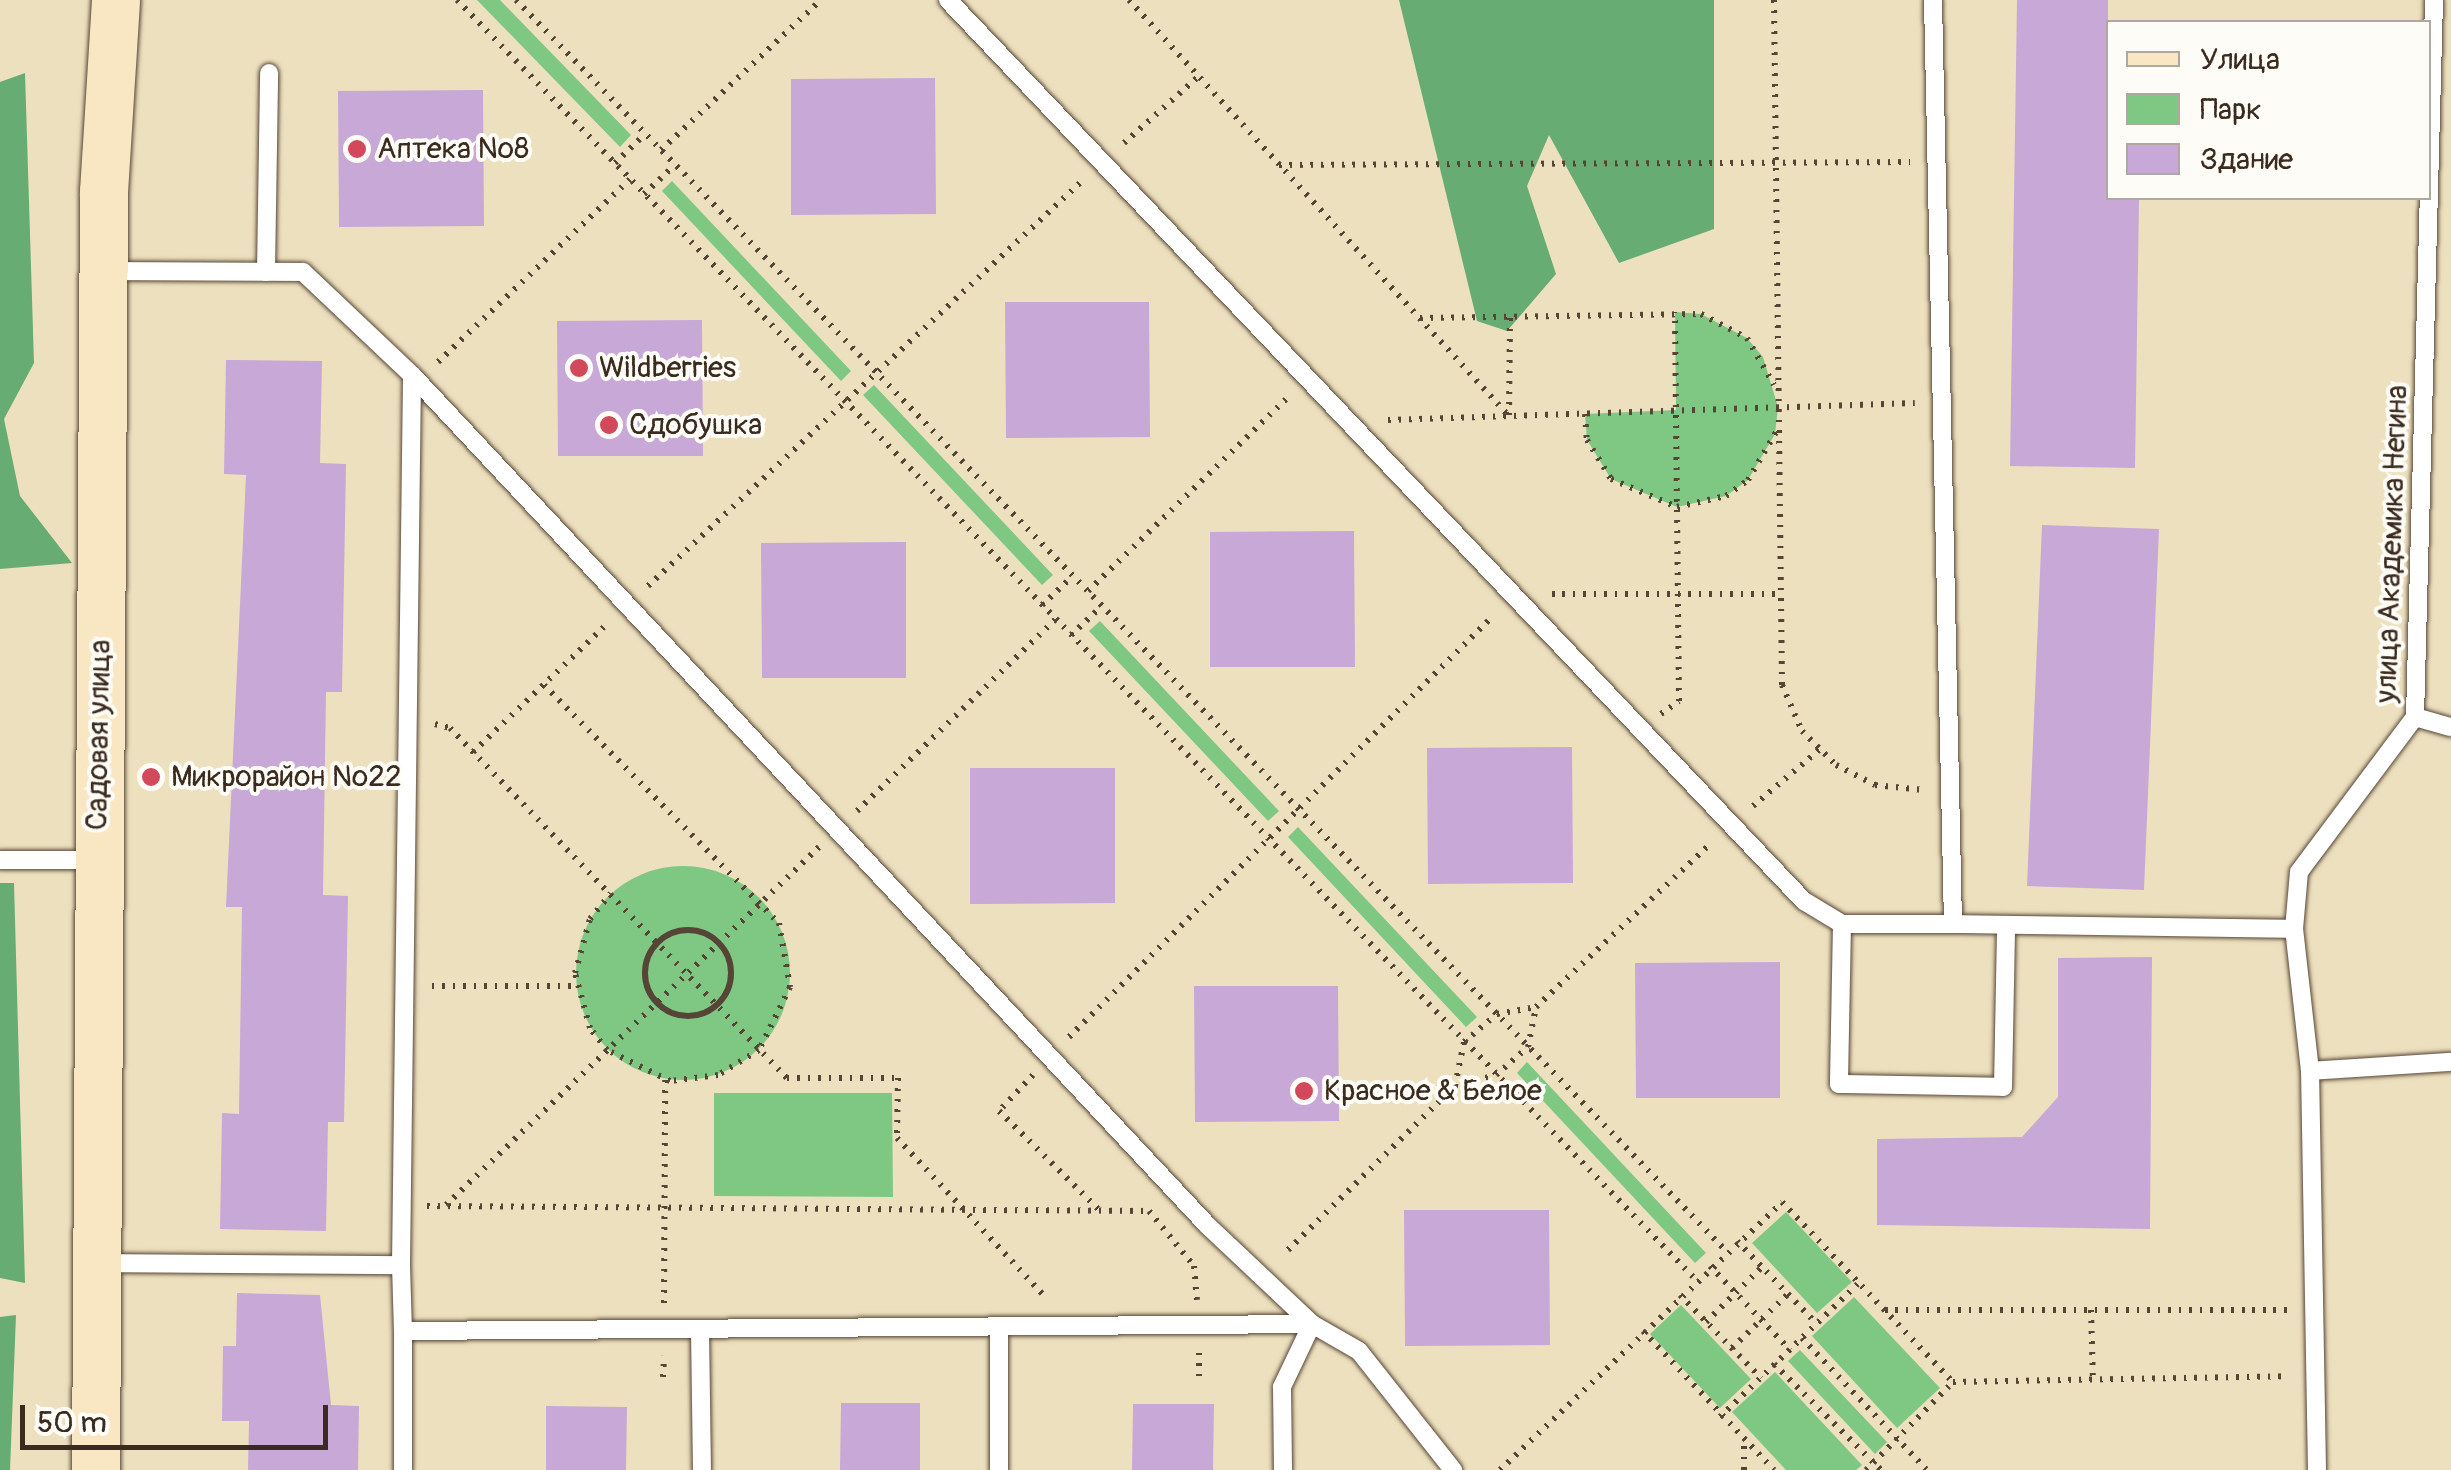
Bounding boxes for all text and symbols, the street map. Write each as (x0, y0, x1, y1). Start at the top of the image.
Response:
legend (2106, 20, 2431, 200)
text: Улица (2200, 41, 2280, 78)
text: Парк (2200, 91, 2262, 128)
place label: Аптека №8 (377, 131, 529, 167)
marker: Аптека №8 (346, 138, 368, 160)
text: Здание (2200, 141, 2293, 178)
place label: Wildberries (599, 350, 736, 386)
marker: Wildberries (568, 357, 590, 379)
street label: улица Академика Негина (2368, 384, 2416, 704)
place label: Сдобушка (629, 407, 762, 443)
marker: Сдобушка (598, 414, 620, 436)
street label: Садовая улица (79, 639, 119, 831)
place label: Микрорайон №22 (171, 759, 402, 795)
marker: Микрорайон №22 (140, 766, 162, 788)
place label: Красное & Белое (1324, 1073, 1542, 1109)
marker: Красное & Белое (1293, 1080, 1315, 1102)
scale bar (25, 1385, 332, 1447)
text: 50 m (37, 1404, 107, 1441)

